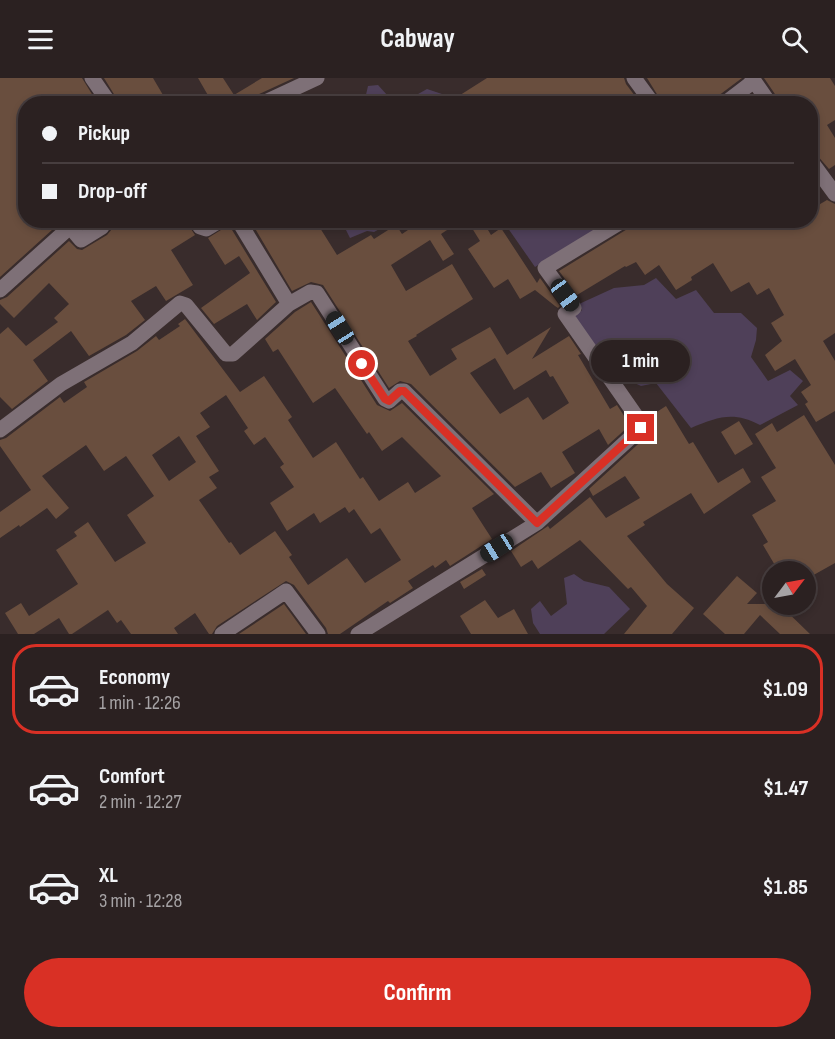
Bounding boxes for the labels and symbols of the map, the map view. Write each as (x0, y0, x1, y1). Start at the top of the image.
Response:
car (547, 275, 583, 315)
car (323, 308, 357, 348)
callout: 1 min (592, 341, 690, 383)
route start (348, 350, 375, 377)
route end (627, 414, 654, 441)
car (477, 531, 517, 565)
north arrow (762, 561, 816, 615)

